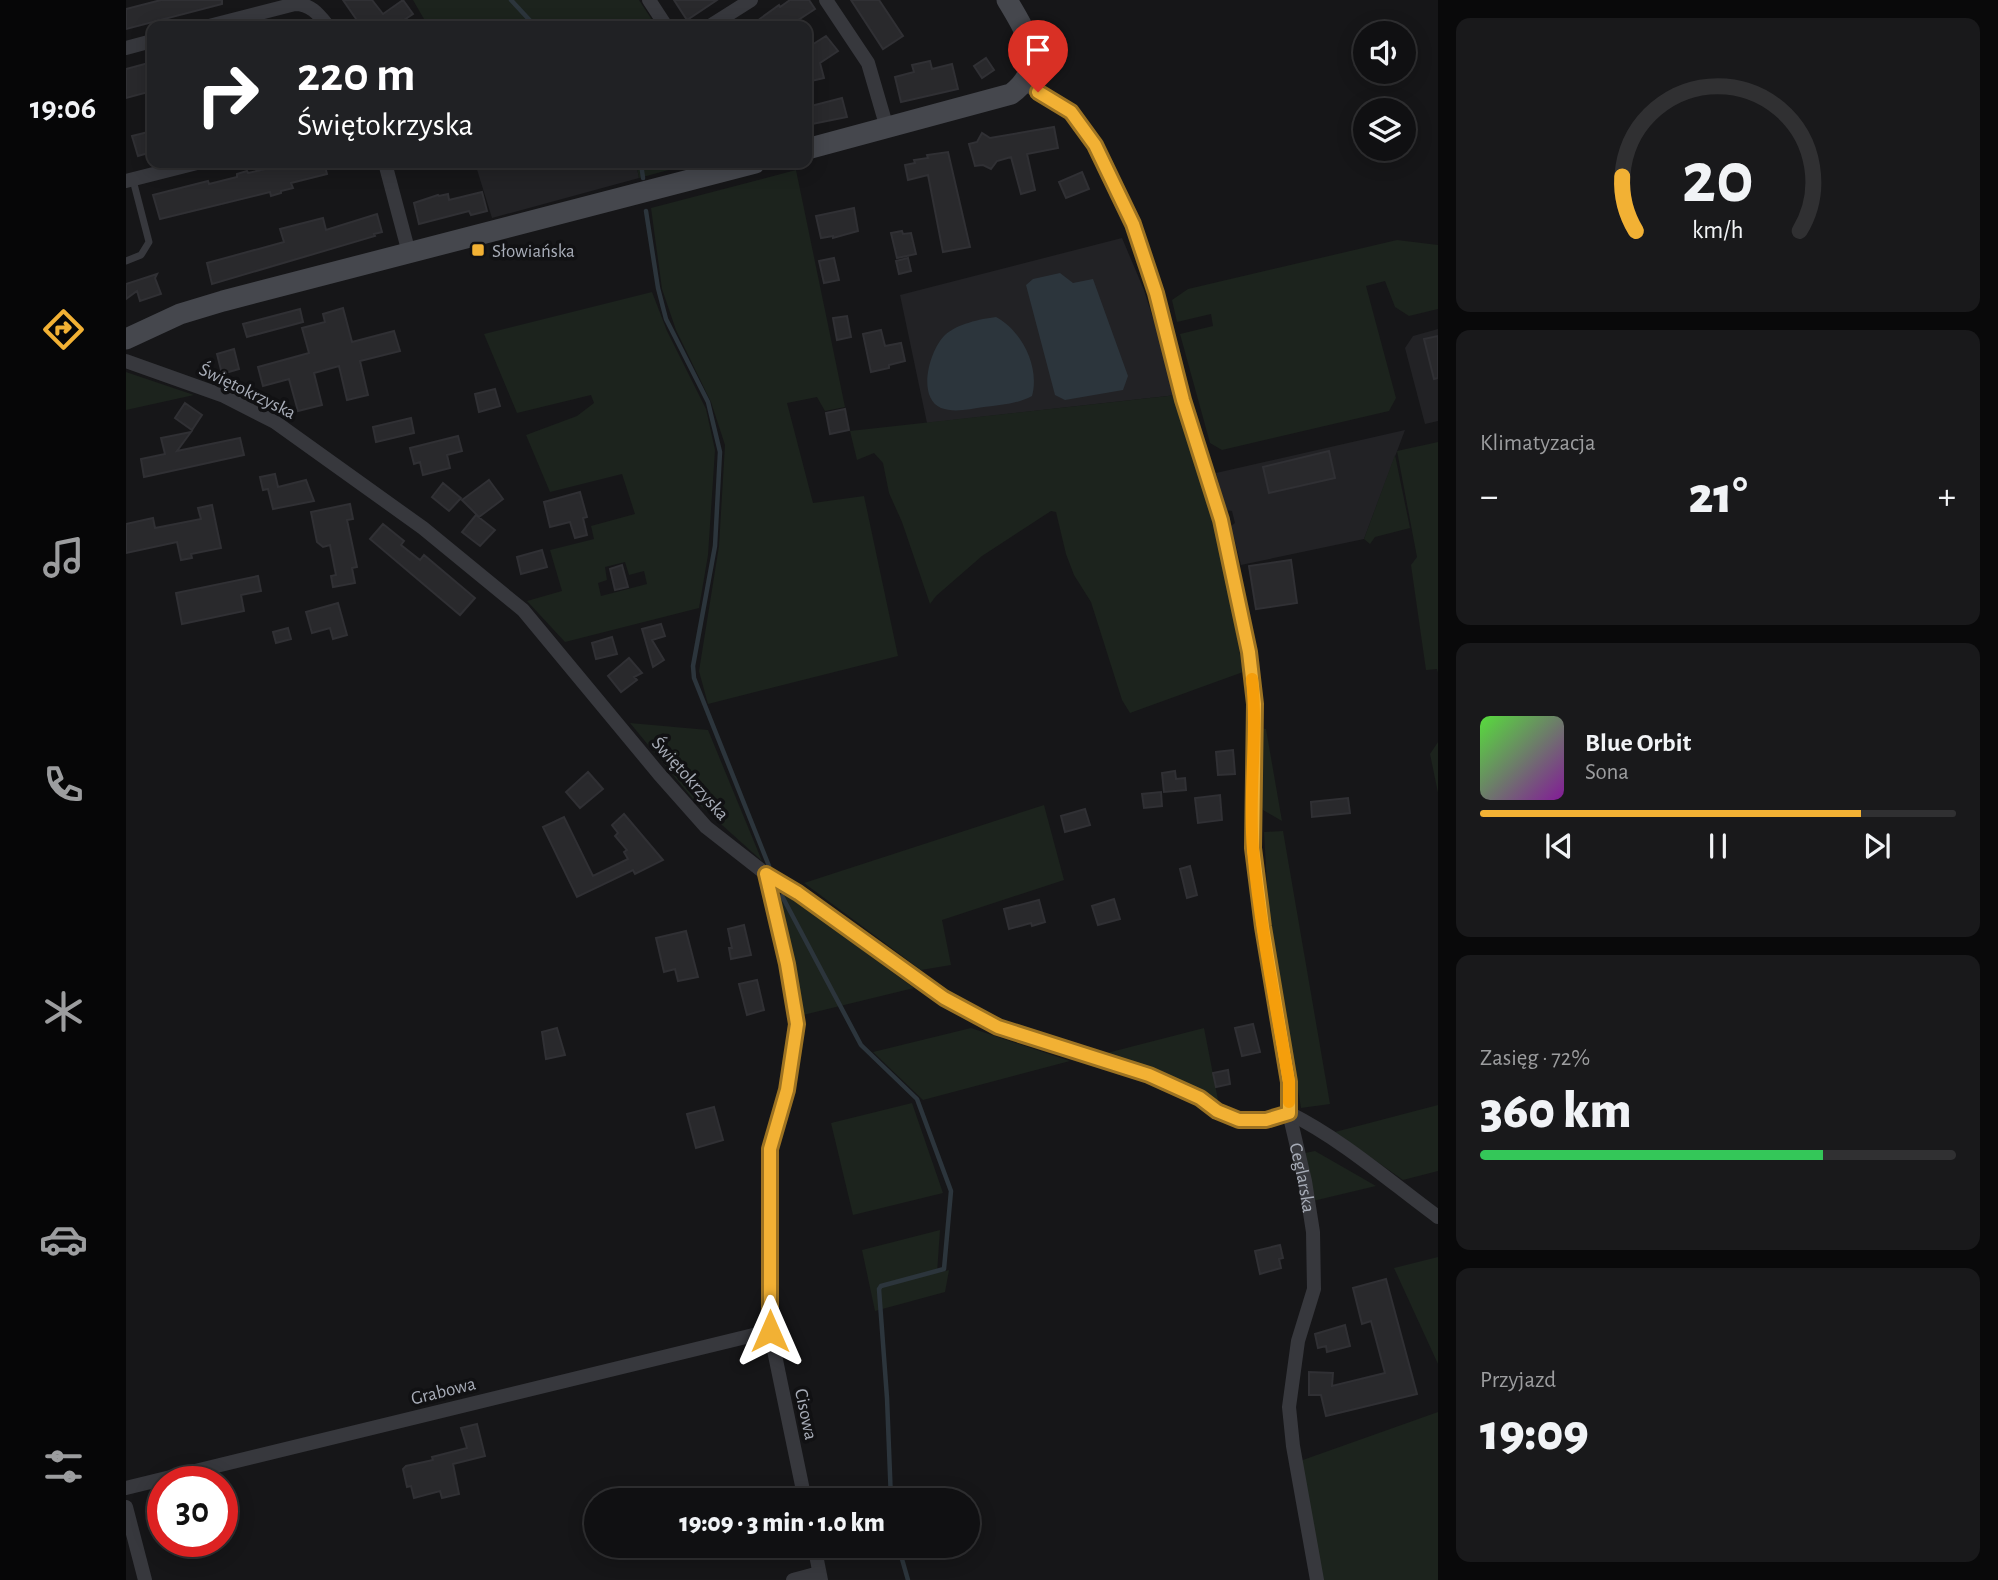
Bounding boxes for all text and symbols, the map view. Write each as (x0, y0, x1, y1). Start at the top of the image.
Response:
pin (1008, 20, 1068, 92)
map controls (1353, 21, 1416, 161)
button: sound (1353, 21, 1416, 84)
icon: arrive (1019, 31, 1057, 69)
icon: right (182, 49, 273, 140)
text: 220 m (297, 51, 416, 100)
text: 19:06 (30, 92, 96, 124)
button: layers (1353, 98, 1416, 161)
text: Świętokrzyska (297, 109, 473, 141)
text: 20 (1682, 144, 1754, 217)
text: km/h (1692, 218, 1744, 243)
marker: Słowiańska (470, 242, 486, 258)
place label: Słowiańska (492, 242, 575, 261)
icon: directions (39, 305, 88, 354)
street label: Świętokrzyska (196, 358, 300, 423)
text: Klimatyzacja (1480, 432, 1596, 455)
text: 21° (1688, 470, 1748, 522)
text: − (1480, 478, 1498, 516)
text: + (1938, 478, 1956, 516)
icon: music (39, 533, 88, 582)
text: Blue Orbit (1585, 730, 1691, 756)
street label: Świętokrzyska (648, 732, 734, 824)
icon: phone (39, 760, 88, 809)
text: Sona (1585, 761, 1629, 784)
icon: previous (1540, 827, 1578, 865)
icon: pause (1699, 827, 1737, 865)
icon: next (1858, 827, 1896, 865)
icon: climate (39, 987, 88, 1036)
text: Zasięg · 72% (1480, 1047, 1590, 1070)
text: 360 km (1480, 1085, 1632, 1137)
street label: Ceglarska (1285, 1141, 1318, 1214)
icon: car (39, 1215, 88, 1264)
position arrow (733, 1294, 807, 1368)
text: Przyjazd (1480, 1369, 1556, 1392)
street label: Grabowa (409, 1374, 478, 1409)
street label: Cisowa (791, 1387, 820, 1442)
text: 19:09 (1480, 1407, 1589, 1459)
icon: filters (39, 1442, 88, 1491)
speed limit sign: 30 (147, 1466, 238, 1557)
text: 19:09 · 3 min · 1.0 km (679, 1510, 885, 1536)

